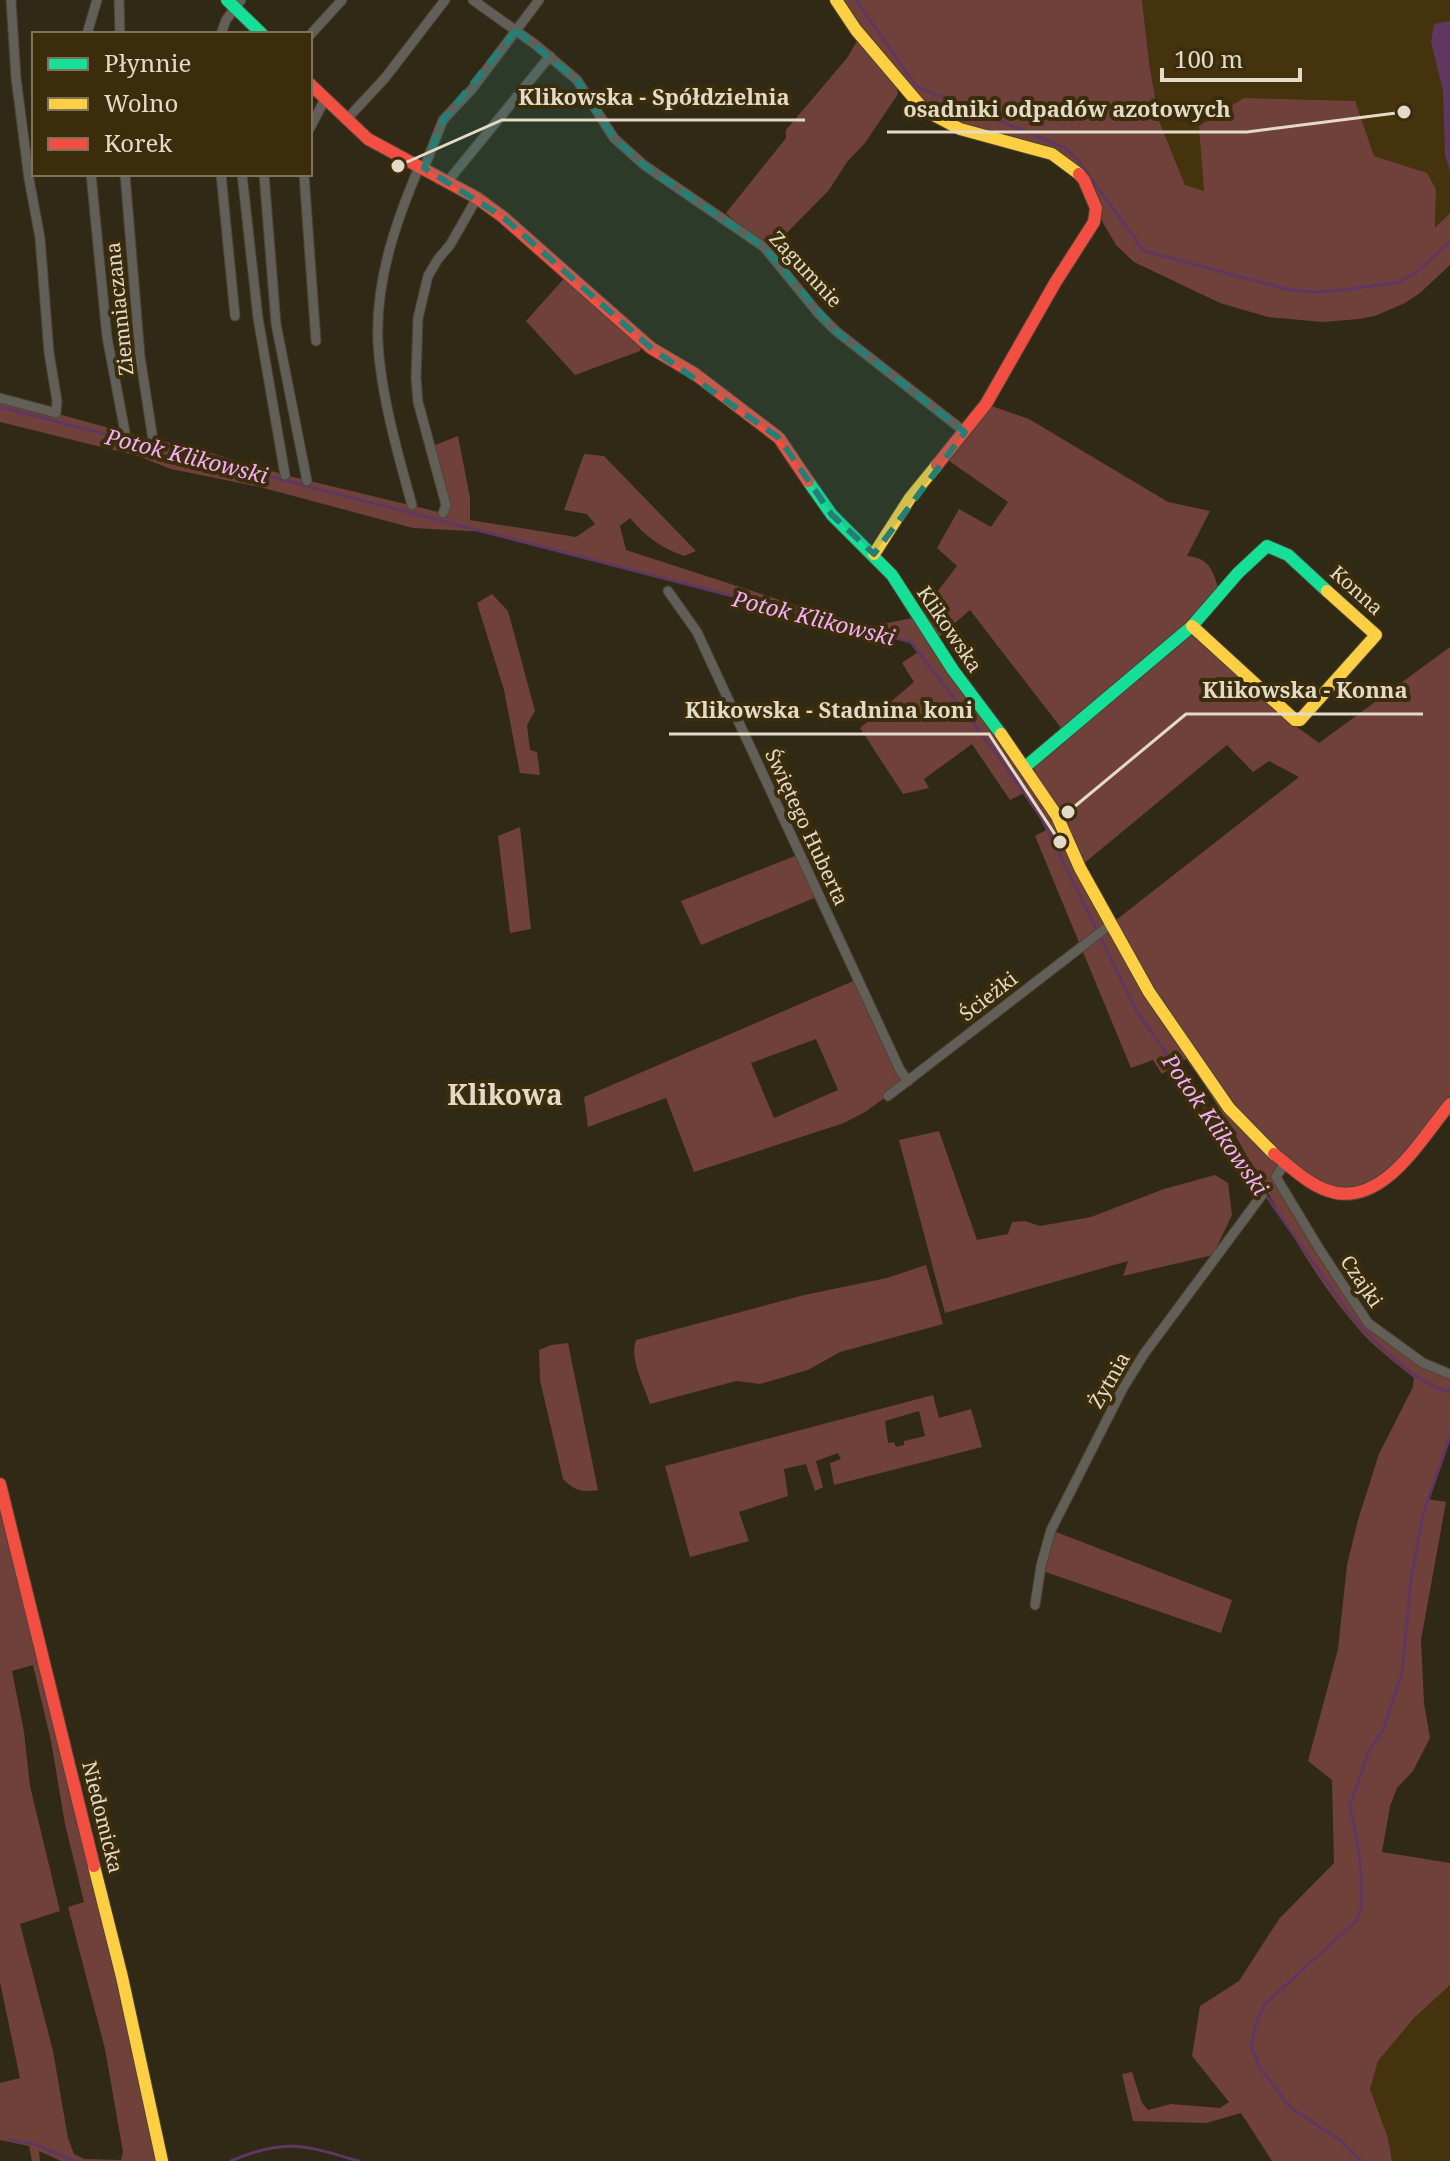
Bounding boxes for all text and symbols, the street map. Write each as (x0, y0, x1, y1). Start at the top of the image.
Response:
legend (32, 32, 312, 176)
scale bar (1162, 32, 1300, 82)
text: 100 m (1174, 42, 1243, 75)
text: Płynnie (104, 46, 191, 79)
callout: Klikowska - Spółdzielnia (502, 74, 805, 120)
text: Klikowska - Spółdzielnia (518, 81, 790, 111)
text: Wolno (104, 86, 178, 119)
callout: osadniki odpadów azotowych (887, 86, 1247, 132)
text: osadniki odpadów azotowych (903, 93, 1231, 123)
text: Korek (104, 126, 173, 159)
street label: Zagumnie (764, 225, 848, 313)
street label: Ziemniaczana (99, 241, 139, 377)
water label: Potok Klikowski (102, 420, 272, 490)
street label: Konna (1325, 559, 1389, 621)
street label: Klikowska (911, 581, 989, 677)
water label: Potok Klikowski (729, 582, 899, 652)
callout: Klikowska - Konna (1186, 668, 1423, 714)
text: Klikowska - Konna (1202, 674, 1408, 704)
callout: Klikowska - Stadnina koni (669, 688, 989, 734)
text: Klikowska - Stadnina koni (685, 694, 973, 724)
street label: Świętego Huberta (759, 744, 855, 910)
street label: Ścieżki (954, 965, 1023, 1027)
water label: Potok Klikowski (1155, 1047, 1276, 1201)
district label: Klikowa (447, 1075, 563, 1113)
street label: Czajki (1335, 1249, 1390, 1313)
street label: Żytnia (1082, 1347, 1136, 1413)
street label: Niedomicka (76, 1758, 130, 1876)

